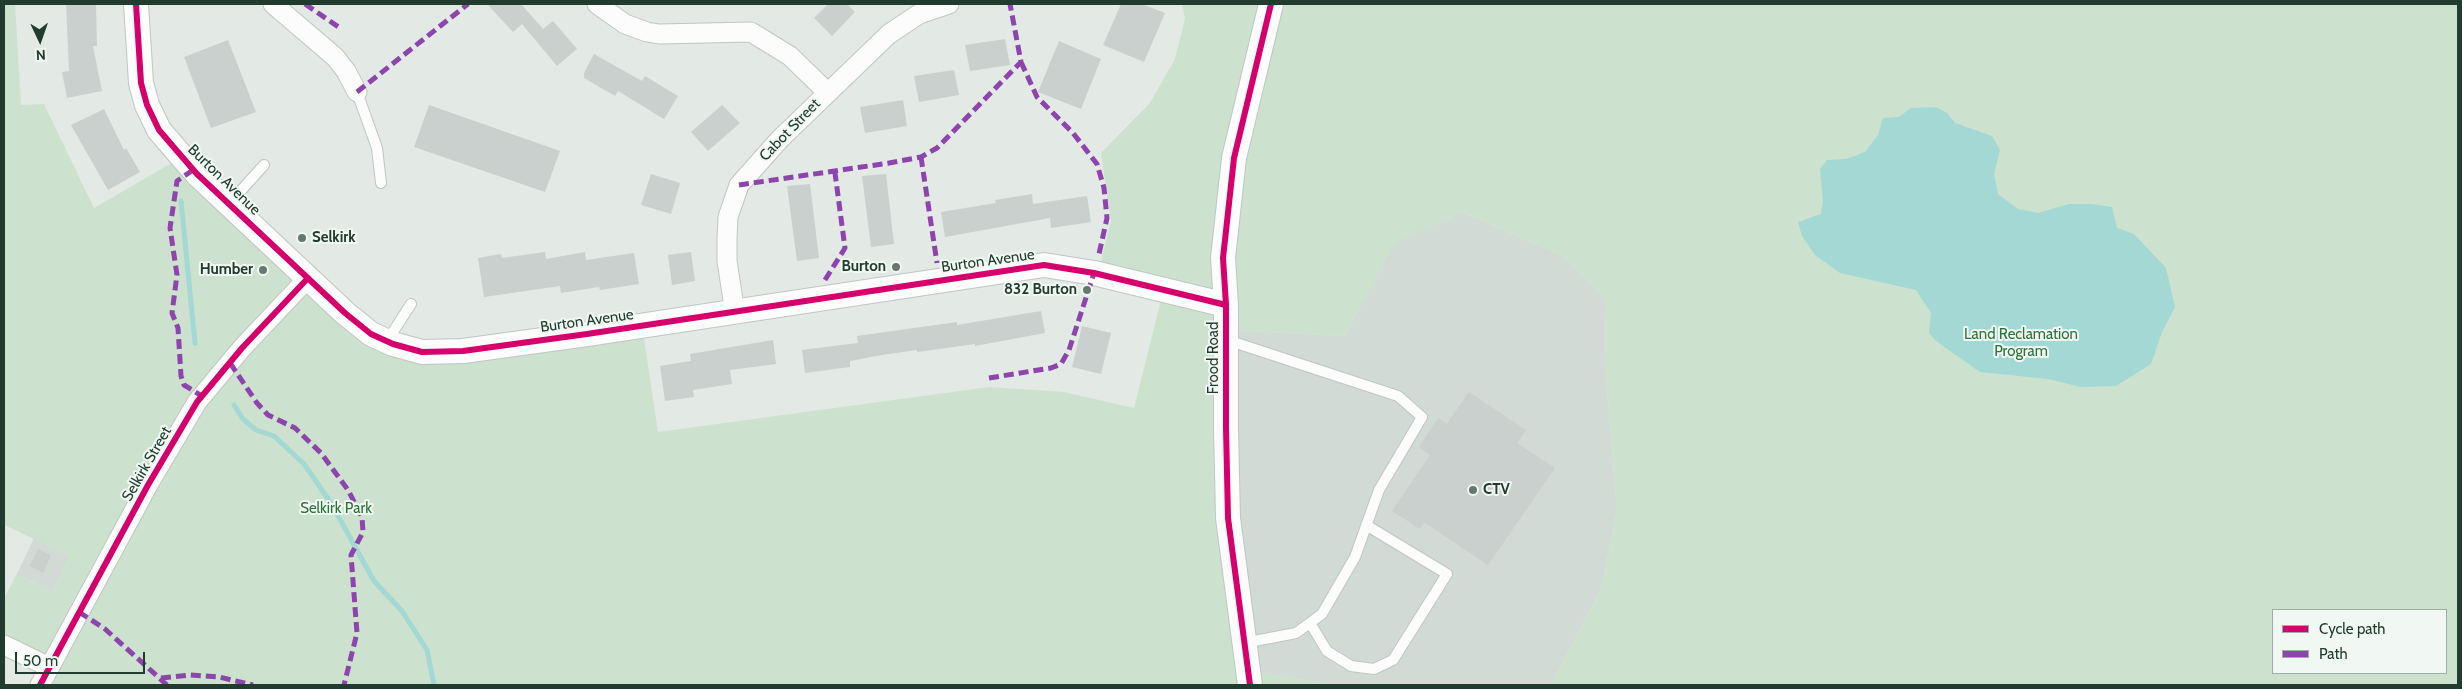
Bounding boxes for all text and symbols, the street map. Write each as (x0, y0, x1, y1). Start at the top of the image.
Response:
north arrow (15, 15, 65, 65)
text: N (35, 46, 46, 64)
street label: Cabot Street (756, 95, 824, 165)
street label: Burton Avenue (184, 141, 264, 219)
place label: Selkirk (312, 229, 355, 247)
marker: Selkirk (296, 232, 308, 244)
street label: Burton Avenue (940, 246, 1036, 276)
place label: Burton (841, 258, 886, 276)
place label: Humber (200, 261, 253, 279)
marker: Burton (890, 261, 902, 273)
marker: Humber (257, 264, 269, 276)
place label: 832 Burton (1004, 281, 1077, 299)
marker: 832 Burton (1081, 284, 1093, 296)
street label: Burton Avenue (539, 306, 635, 336)
street label: Frood Road (1205, 322, 1223, 394)
park label: Land Reclamation Program (1964, 326, 2078, 361)
street label: Selkirk Street (118, 423, 176, 505)
place label: CTV (1483, 481, 1510, 499)
marker: CTV (1467, 484, 1479, 496)
park label: Selkirk Park (300, 500, 372, 518)
legend (2272, 609, 2447, 674)
text: Cycle path (2319, 620, 2385, 638)
scale bar (18, 642, 148, 674)
text: Path (2319, 645, 2348, 663)
text: 50 m (23, 652, 58, 670)

